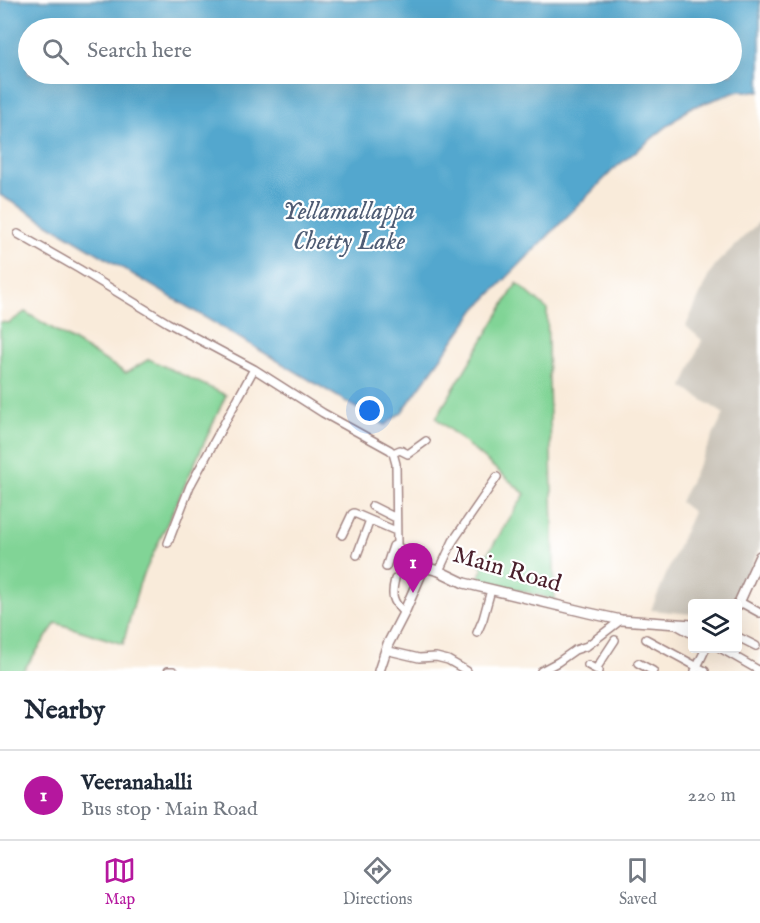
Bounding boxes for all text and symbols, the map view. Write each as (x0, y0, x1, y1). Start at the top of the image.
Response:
search box (18, 18, 742, 84)
icon: search (39, 35, 72, 68)
text: Search here (87, 37, 192, 65)
water label: Yellamallappa Chetty Lake (283, 195, 415, 258)
your location (355, 396, 384, 425)
street label: Main Road (449, 540, 565, 600)
pin: 1 (394, 544, 432, 593)
map controls (688, 599, 742, 653)
button: layers (688, 599, 742, 653)
text: Nearby (24, 694, 105, 727)
text: Veeranahalli (81, 769, 192, 797)
text: 1 (40, 783, 47, 808)
text: 220 m (688, 783, 736, 808)
text: Bus stop · Main Road (81, 797, 258, 822)
tab: Map (103, 854, 136, 910)
tab: Directions (343, 854, 412, 910)
tab: Saved (619, 854, 657, 910)

